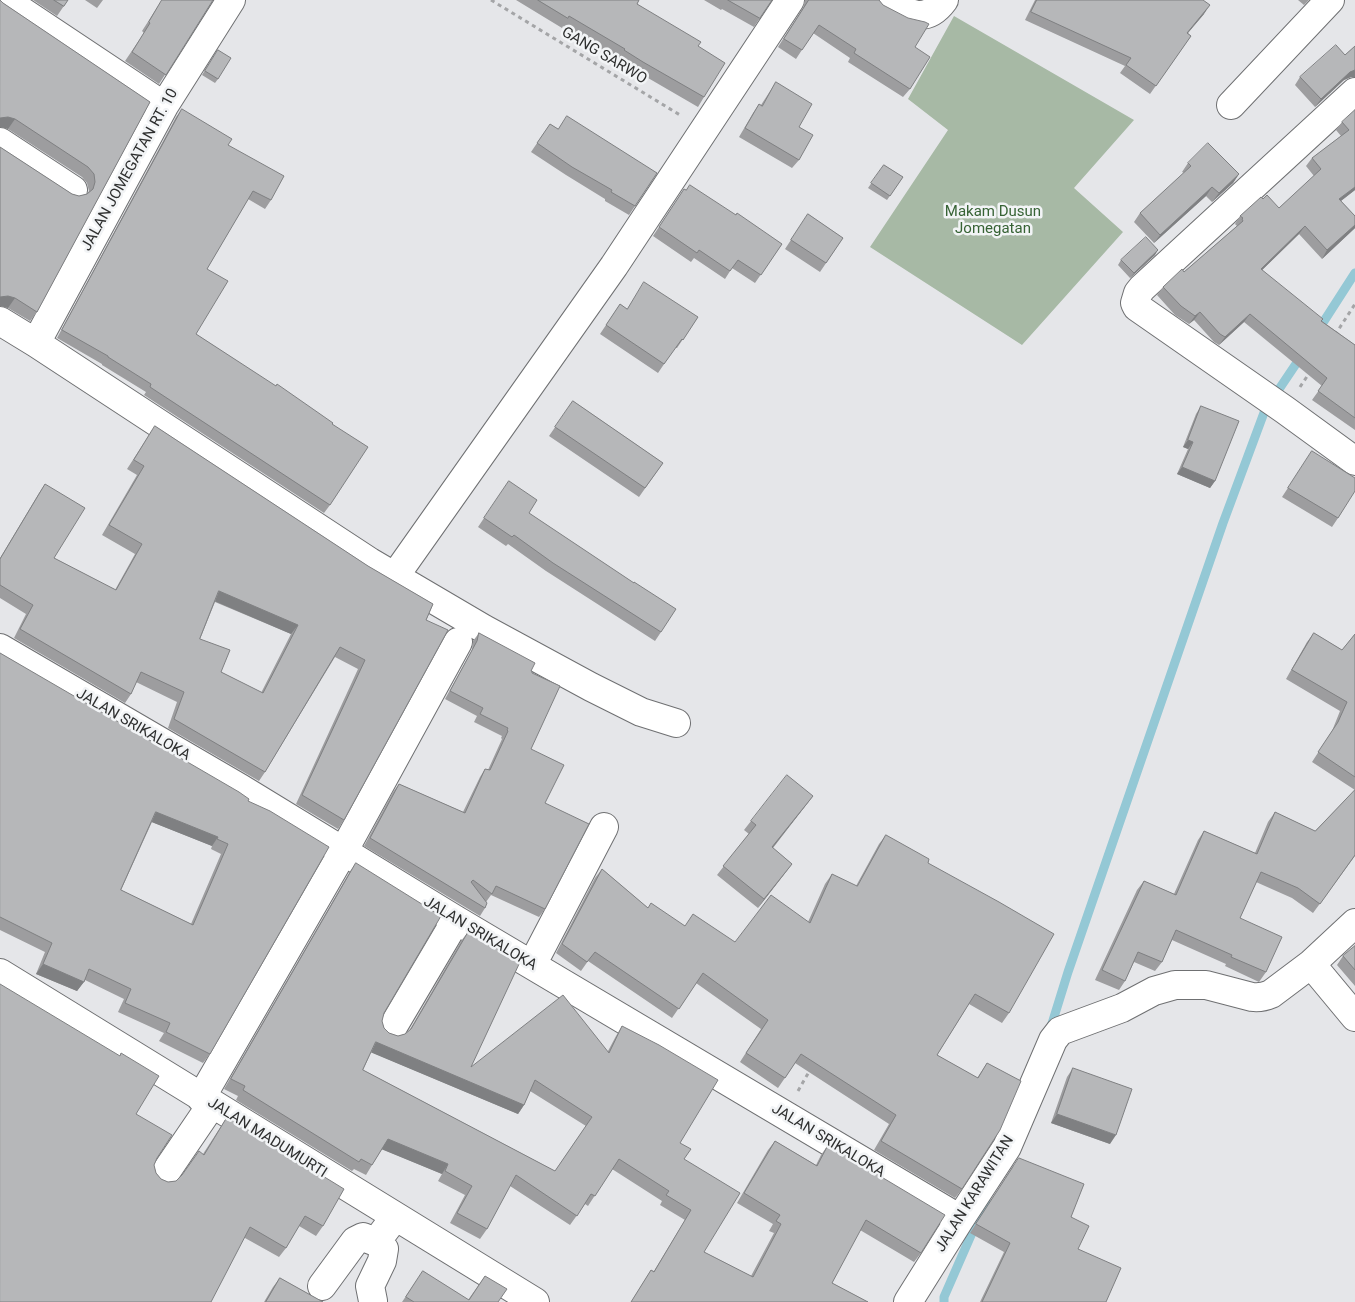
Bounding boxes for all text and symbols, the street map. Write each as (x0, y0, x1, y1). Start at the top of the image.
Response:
street label: GANG SARWO (558, 24, 650, 88)
street label: JALAN JOMEGATAN RT. 10 (78, 86, 182, 254)
park label: Makam Dusun Jomegatan (945, 203, 1041, 238)
street label: JALAN SRIKALOKA (73, 685, 193, 765)
street label: JALAN SRIKALOKA (420, 893, 540, 975)
street label: JALAN MADUMURTI (204, 1094, 330, 1182)
street label: JALAN SRIKALOKA (768, 1100, 888, 1182)
street label: JALAN KARAWITAN (932, 1132, 1018, 1256)

